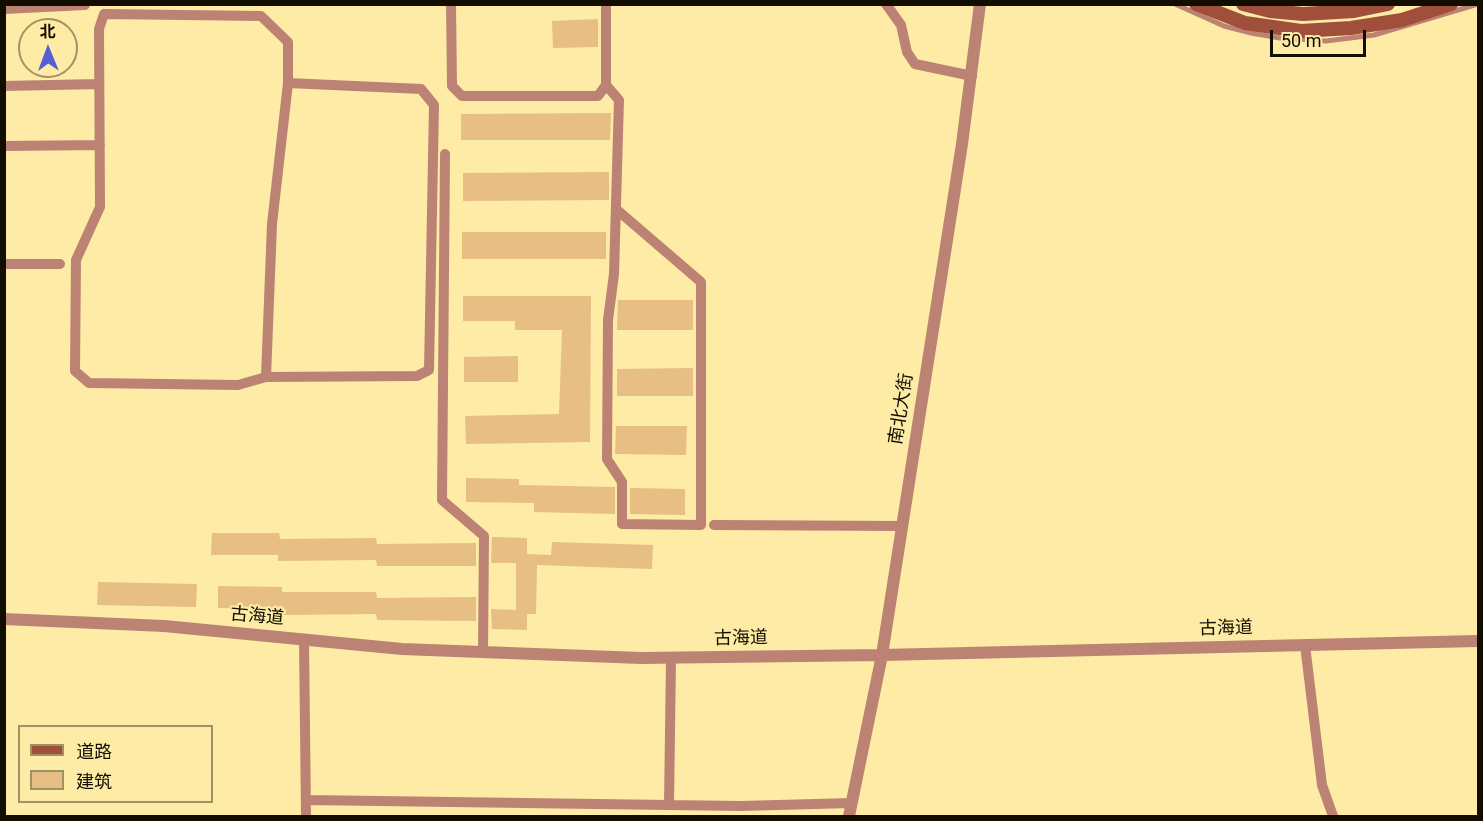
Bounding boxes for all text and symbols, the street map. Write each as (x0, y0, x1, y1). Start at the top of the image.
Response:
north arrow (18, 18, 78, 78)
scale bar (1273, 18, 1369, 56)
text: 北 (40, 22, 56, 41)
text: 50 m (1281, 30, 1321, 51)
street label: 南北大街 (886, 372, 918, 446)
street label: 古海道 (229, 604, 285, 630)
street label: 古海道 (1199, 618, 1253, 640)
street label: 古海道 (714, 628, 768, 650)
legend (18, 725, 213, 803)
text: 道路 (76, 741, 112, 762)
text: 建筑 (76, 771, 112, 792)

